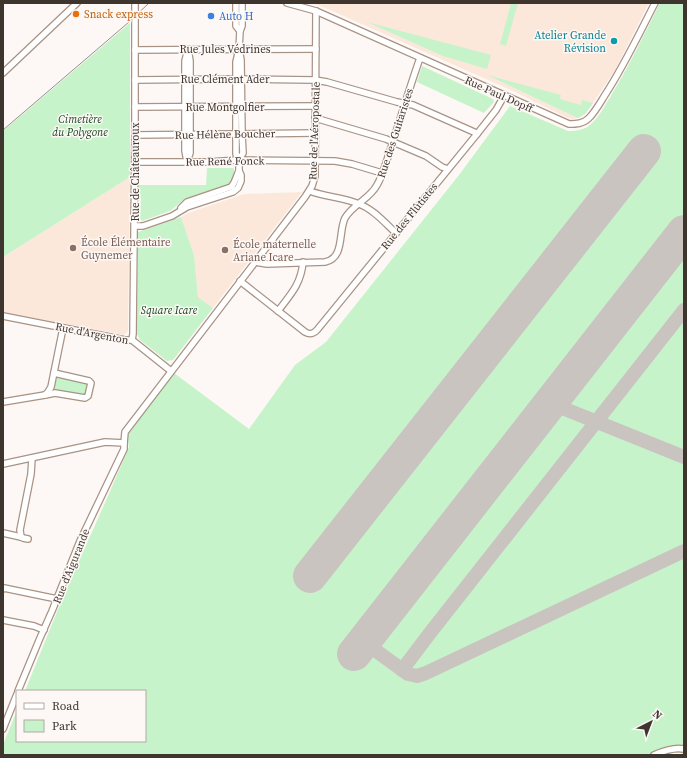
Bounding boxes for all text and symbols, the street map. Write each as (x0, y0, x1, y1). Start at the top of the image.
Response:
place label: Snack express (84, 7, 153, 22)
marker: Snack express (71, 9, 81, 19)
place label: Auto H (219, 9, 254, 24)
marker: Auto H (206, 11, 216, 21)
place label: Atelier Grande Révision (534, 28, 606, 56)
marker: Atelier Grande Révision (609, 36, 619, 46)
street label: Rue Jules Védrines (179, 42, 271, 57)
street label: Rue Clément Ader (180, 72, 270, 87)
street label: Rue Paul Dopff (462, 73, 537, 117)
street label: Rue de l'Aéropostale (305, 81, 324, 181)
street label: Rue des Guitaristes (374, 86, 417, 180)
street label: Rue Montgolfier (185, 100, 265, 115)
park label: Cimetière du Polygone (52, 112, 108, 140)
street label: Rue de Châteauroux (128, 122, 143, 221)
street label: Rue Hélène Boucher (175, 126, 276, 143)
street label: Rue René Fonck (185, 153, 266, 170)
street label: Rue des Flûtistes (378, 179, 441, 253)
place label: École Élémentaire Guynemer (81, 235, 171, 263)
place label: École maternelle Ariane Icare (233, 237, 316, 265)
marker: École Élémentaire Guynemer (68, 243, 78, 253)
marker: École maternelle Ariane Icare (220, 245, 230, 255)
park label: Square Icare (141, 303, 198, 318)
street label: Rue d'Argenton (54, 319, 130, 348)
street label: Rue d'Aigurande (50, 526, 94, 606)
legend (16, 690, 146, 742)
text: Road (52, 698, 79, 714)
north arrow (631, 702, 671, 742)
text: N (649, 707, 665, 723)
text: Park (52, 718, 77, 734)

